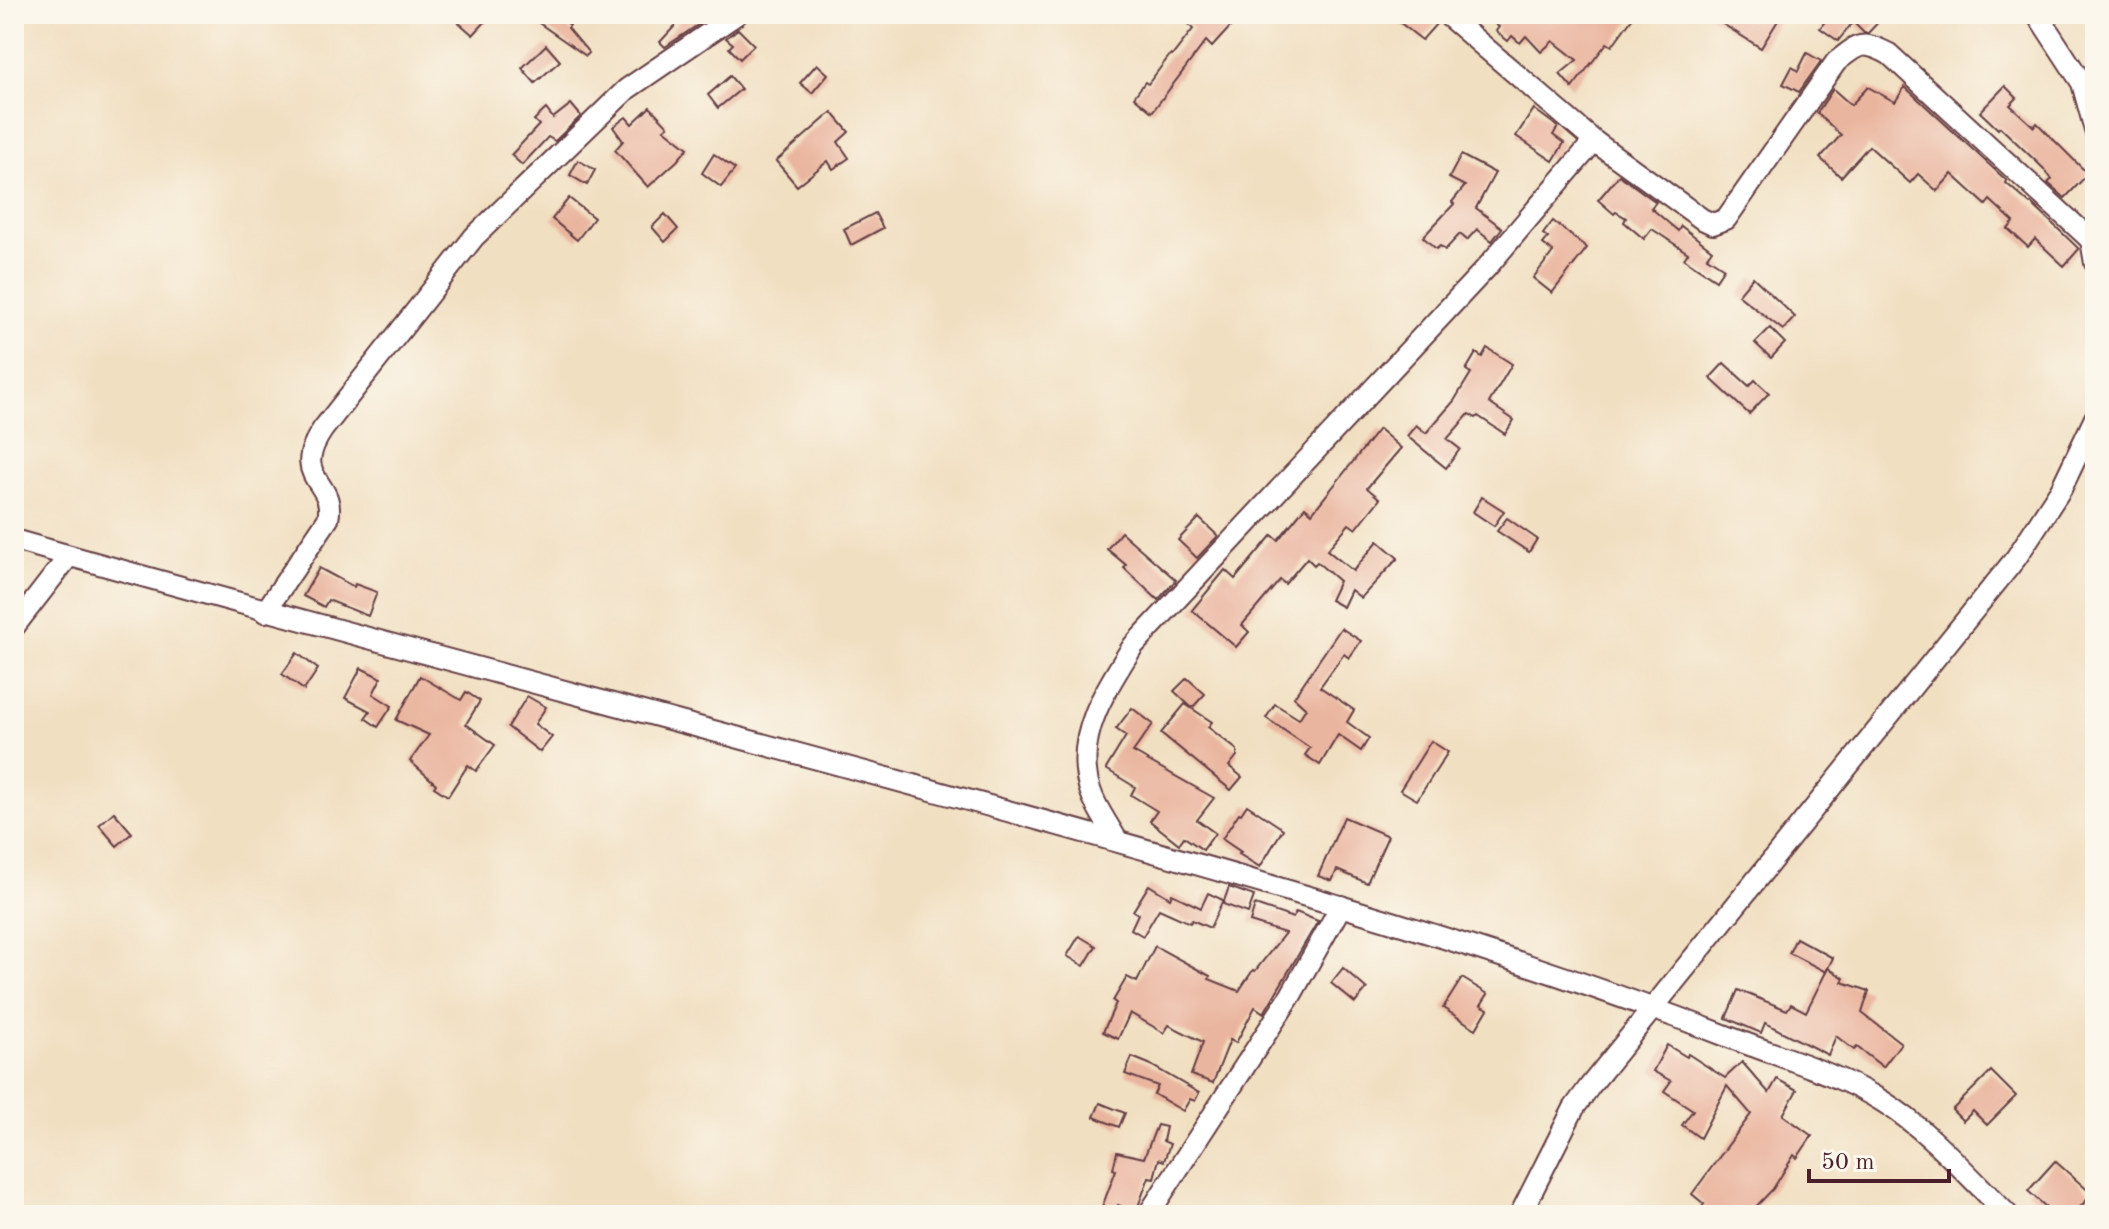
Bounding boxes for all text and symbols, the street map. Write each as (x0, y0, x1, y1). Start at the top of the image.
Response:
scale bar (1809, 1133, 1949, 1183)
text: 50 m (1821, 1151, 1875, 1175)

